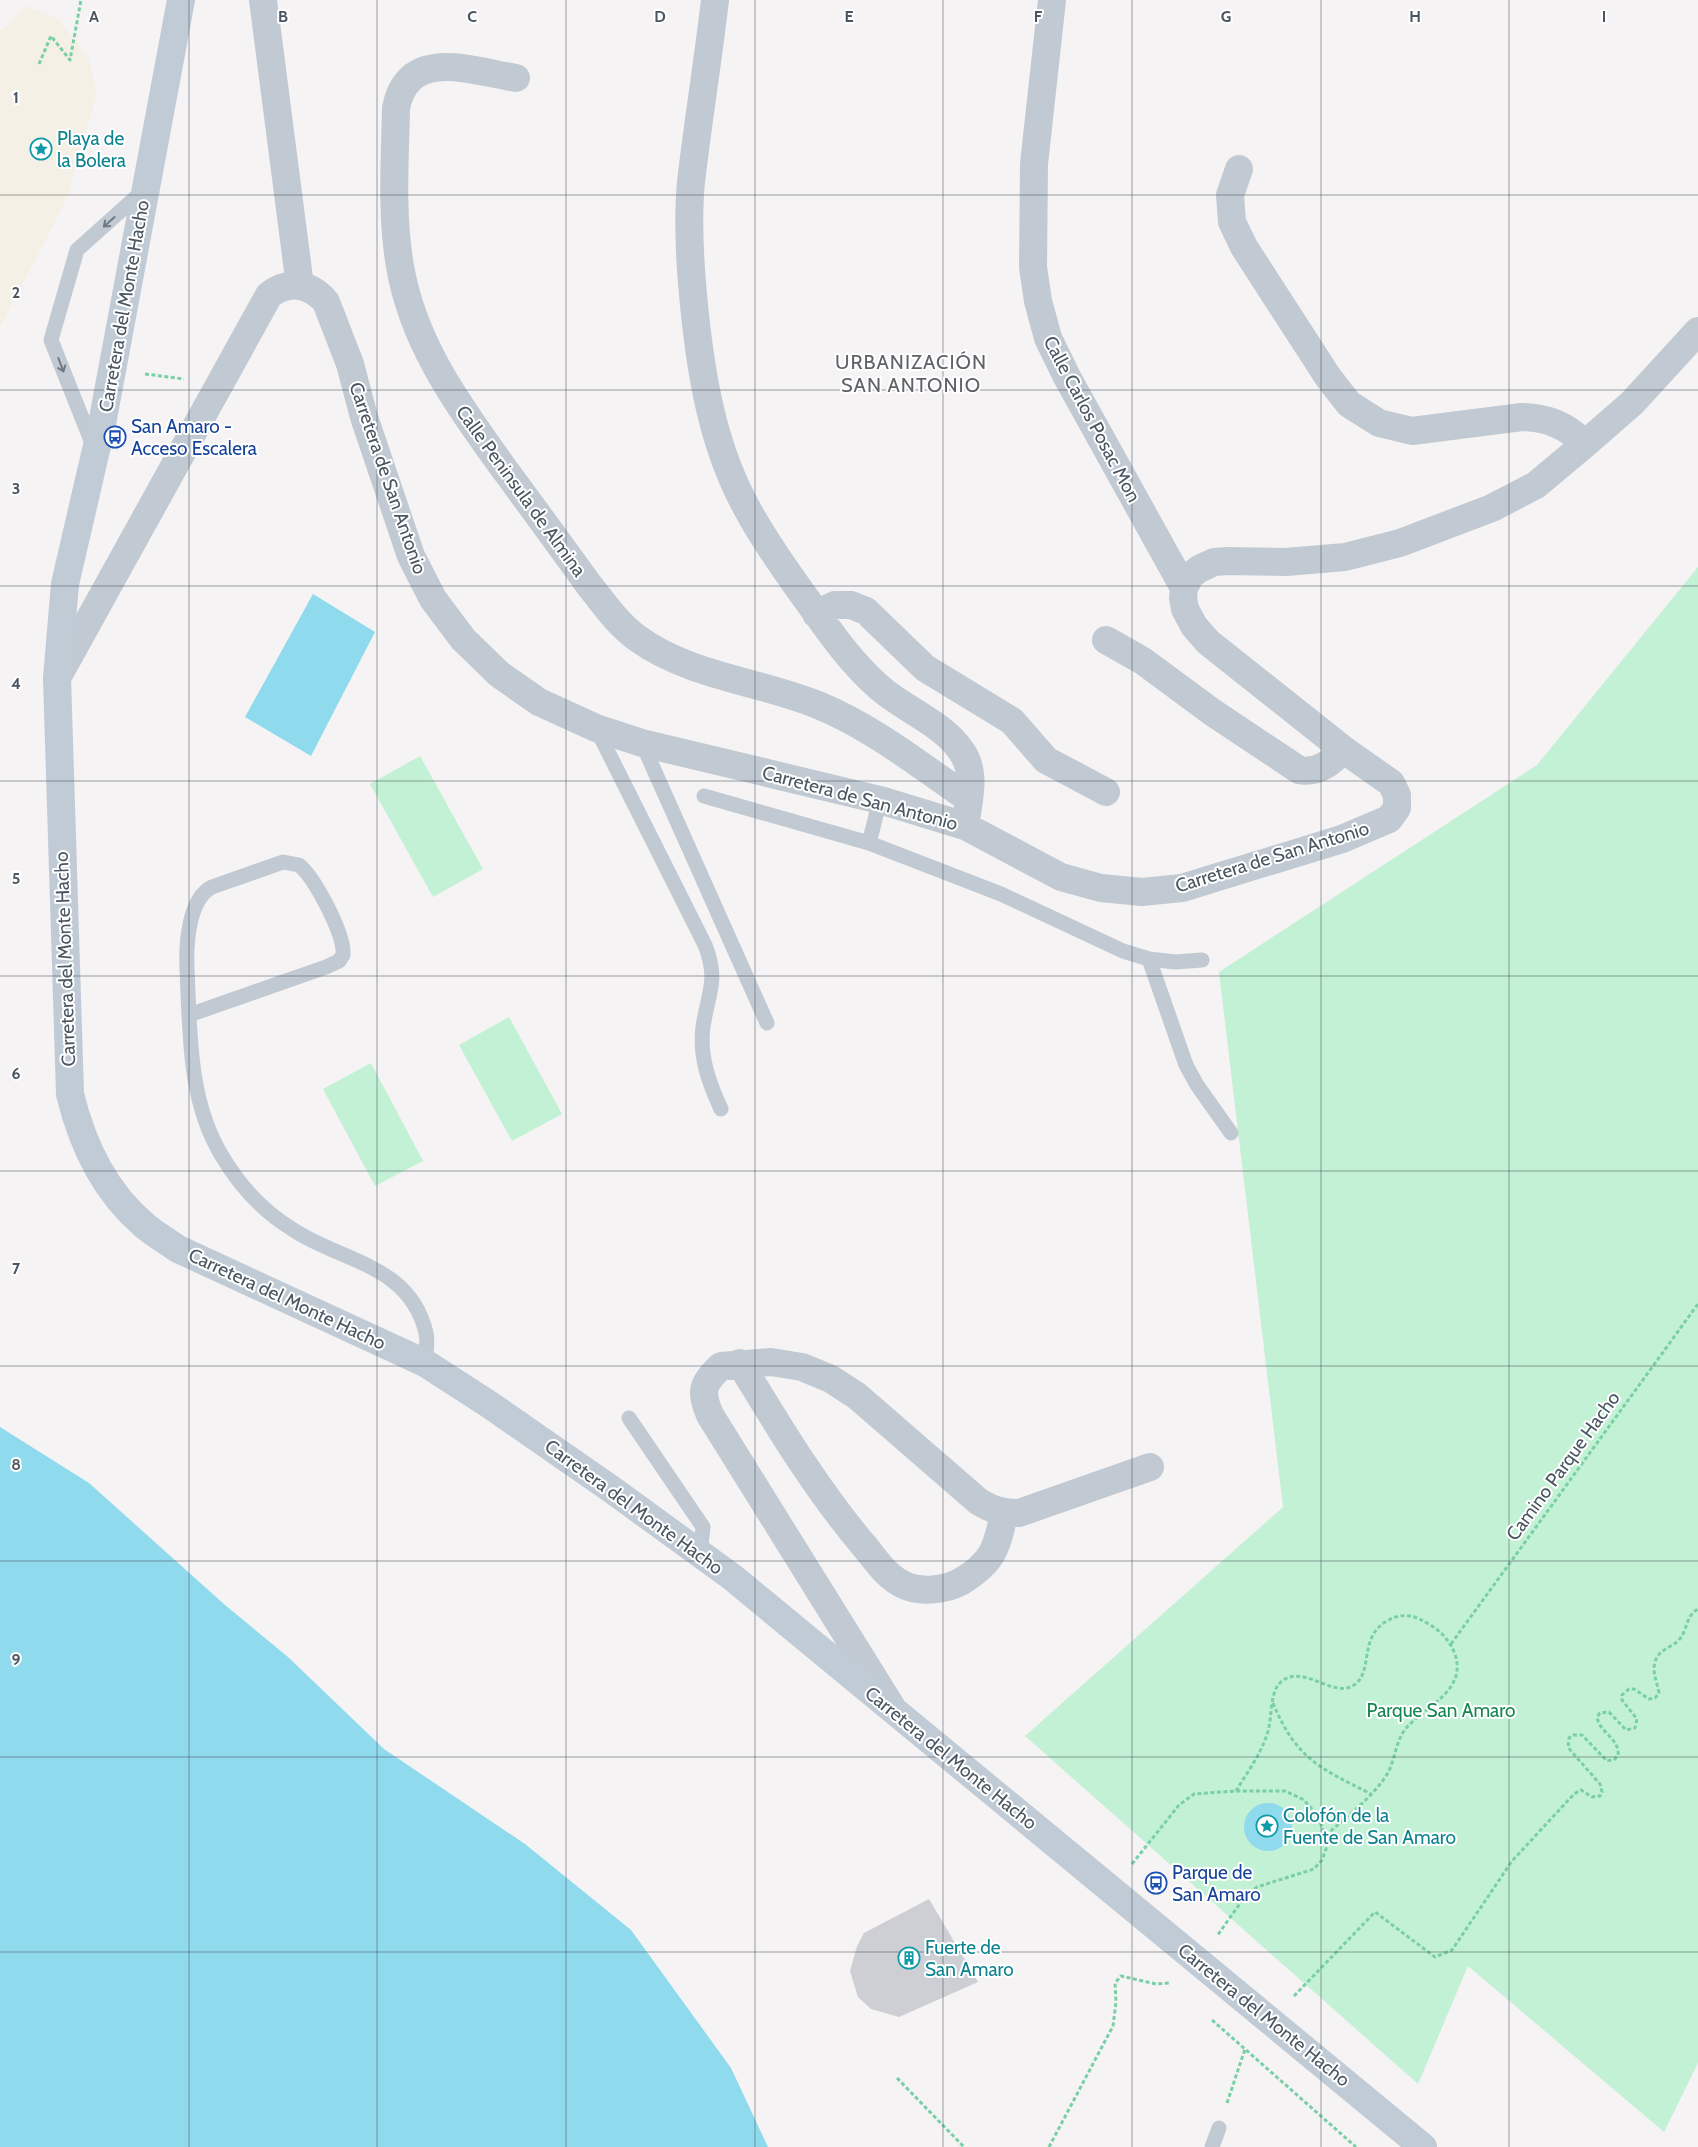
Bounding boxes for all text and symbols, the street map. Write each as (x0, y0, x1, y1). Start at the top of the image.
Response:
text: A (89, 7, 99, 26)
text: B (278, 7, 288, 26)
text: C (467, 7, 477, 26)
text: D (654, 7, 666, 26)
text: E (844, 7, 854, 26)
text: F (1034, 7, 1043, 26)
text: G (1221, 7, 1231, 26)
text: H (1409, 7, 1421, 26)
text: I (1602, 7, 1606, 26)
text: 1 (13, 88, 19, 107)
place label: Playa de la Bolera (57, 127, 126, 172)
place icon: Playa de la Bolera (29, 137, 53, 161)
street label: Carretera del Monte Hacho (94, 198, 154, 414)
one-way arrow (102, 216, 115, 228)
text: 2 (12, 283, 20, 302)
street label: Calle Carlos Posac Mon (1038, 332, 1146, 506)
district label: URBANIZACIÓN SAN ANTONIO (835, 350, 987, 397)
one-way arrow (57, 356, 66, 372)
street label: Carretera de San Antonio (344, 379, 432, 577)
street label: Calle Peninsula de Almina (451, 401, 591, 581)
place label: San Amaro - Acceso Escalera (131, 415, 257, 460)
bus stop icon: San Amaro - Acceso Escalera (103, 425, 127, 449)
text: 3 (12, 479, 20, 498)
text: 4 (11, 674, 21, 693)
street label: Carretera de San Antonio (760, 761, 960, 835)
street label: Carretera de San Antonio (1172, 817, 1372, 897)
street label: Carretera del Monte Hacho (50, 851, 80, 1067)
text: 5 (12, 869, 20, 888)
text: 6 (12, 1064, 21, 1083)
street label: Carretera del Monte Hacho (185, 1243, 389, 1355)
text: 7 (12, 1259, 21, 1278)
street label: Camino Parque Hacho (1501, 1387, 1625, 1545)
street label: Carretera del Monte Hacho (540, 1435, 728, 1579)
text: 8 (11, 1455, 21, 1474)
text: 9 (12, 1650, 21, 1669)
street label: Carretera del Monte Hacho (860, 1681, 1042, 1835)
park label: Parque San Amaro (1367, 1699, 1515, 1722)
place label: Colofón de la Fuente de San Amaro (1283, 1804, 1456, 1849)
place icon: Colofón de la Fuente de San Amaro (1255, 1814, 1279, 1838)
place label: Parque de San Amaro (1172, 1861, 1261, 1906)
bus stop icon: Parque de San Amaro (1144, 1871, 1168, 1895)
place label: Fuerte de San Amaro (925, 1936, 1014, 1981)
street label: Carretera del Monte Hacho (1173, 1938, 1355, 2092)
building icon: Fuerte de San Amaro (897, 1946, 921, 1970)

